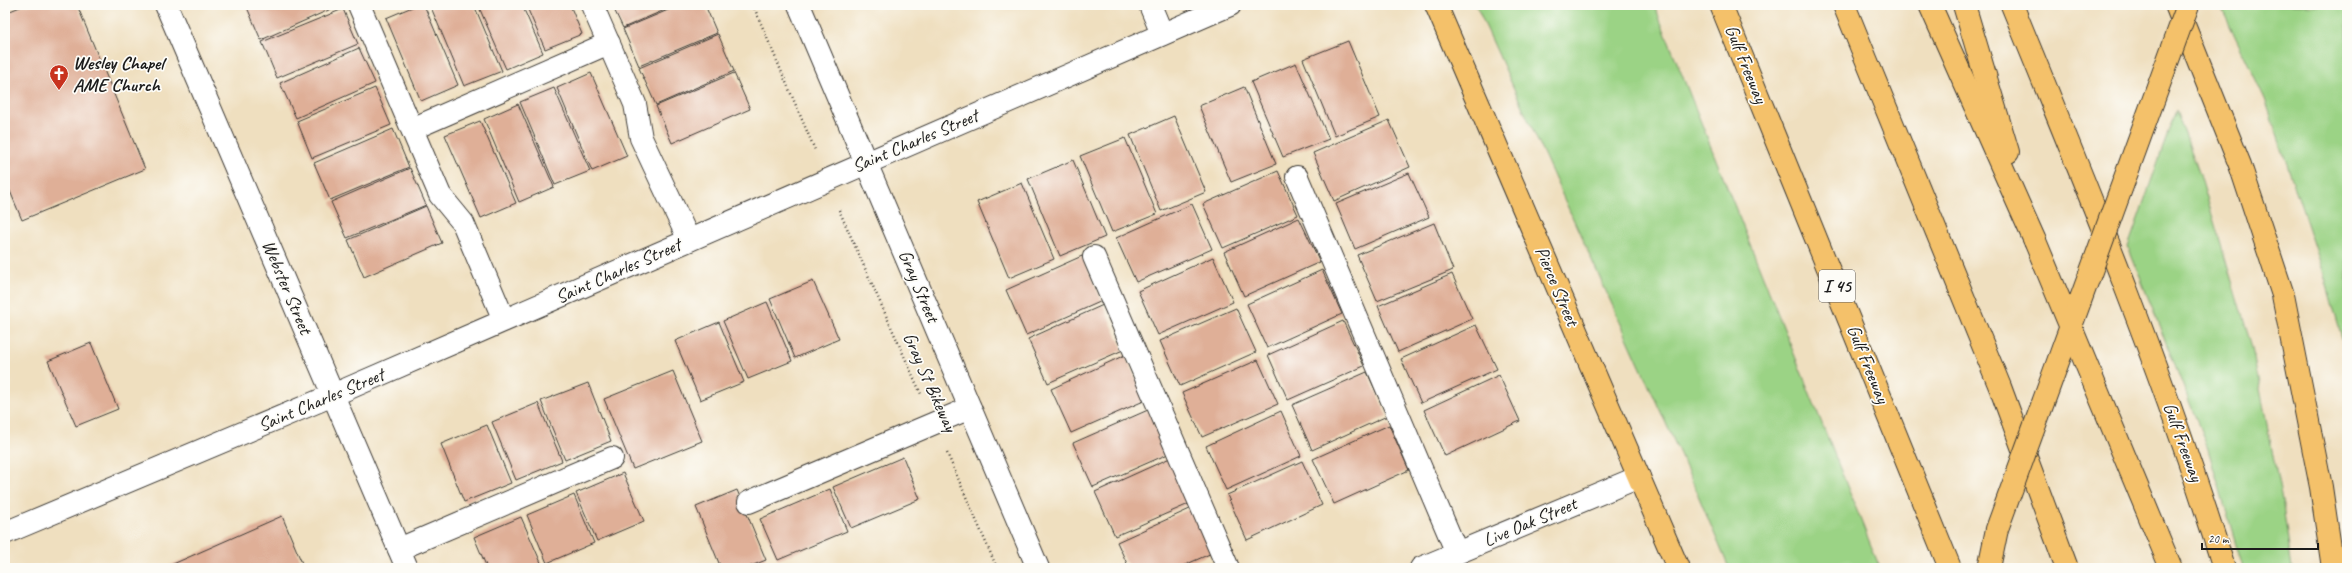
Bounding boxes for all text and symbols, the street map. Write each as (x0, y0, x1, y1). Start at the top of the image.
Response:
street label: Gulf Freeway (1719, 21, 1773, 108)
place label: Wesley Chapel AME Church (73, 51, 167, 97)
church icon: Wesley Chapel AME Church (48, 63, 70, 91)
street label: Saint Charles Street (848, 103, 984, 178)
street label: Saint Charles Street (552, 232, 687, 309)
street label: Webster Street (256, 236, 318, 339)
street label: Pierce Street (1530, 243, 1585, 331)
street label: Gray Street (893, 246, 946, 327)
road number: I 45 (1819, 270, 1855, 302)
street label: Gulf Freeway (1841, 321, 1895, 408)
street label: Gray St Bikeway (897, 329, 963, 437)
street label: Saint Charles Street (254, 362, 390, 437)
street label: Gulf Freeway (2158, 399, 2209, 486)
street label: Live Oak Street (1480, 491, 1582, 552)
scale bar (2202, 525, 2318, 551)
text: 20 m (2208, 531, 2230, 547)

